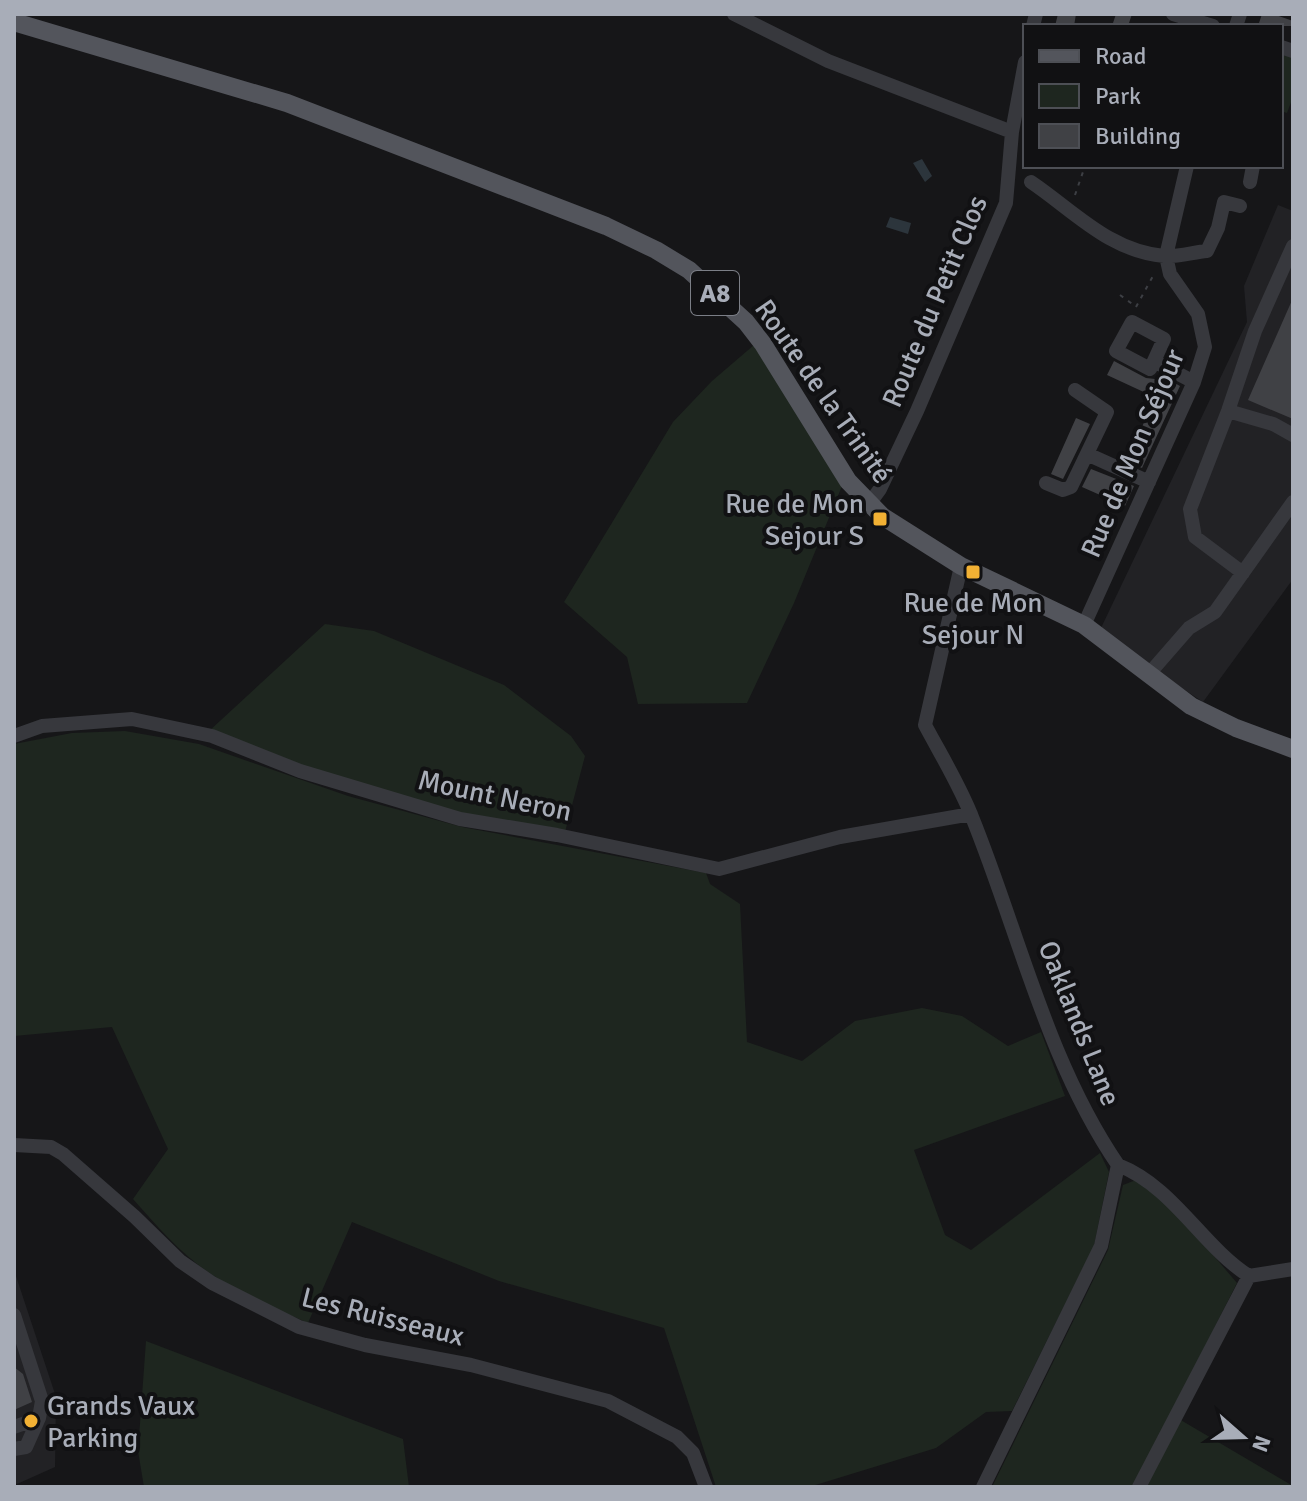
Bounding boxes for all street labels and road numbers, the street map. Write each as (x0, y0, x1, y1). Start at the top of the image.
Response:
street label: Route du Petit Clos (875, 190, 995, 412)
road number: A8 (691, 271, 739, 315)
street label: Route de la Trinité (747, 293, 899, 490)
street label: Rue de Mon Séjour (1074, 344, 1192, 563)
street label: Mount Neron (415, 763, 575, 829)
street label: Oaklands Lane (1031, 936, 1128, 1111)
street label: Les Ruisseaux (298, 1280, 468, 1354)

